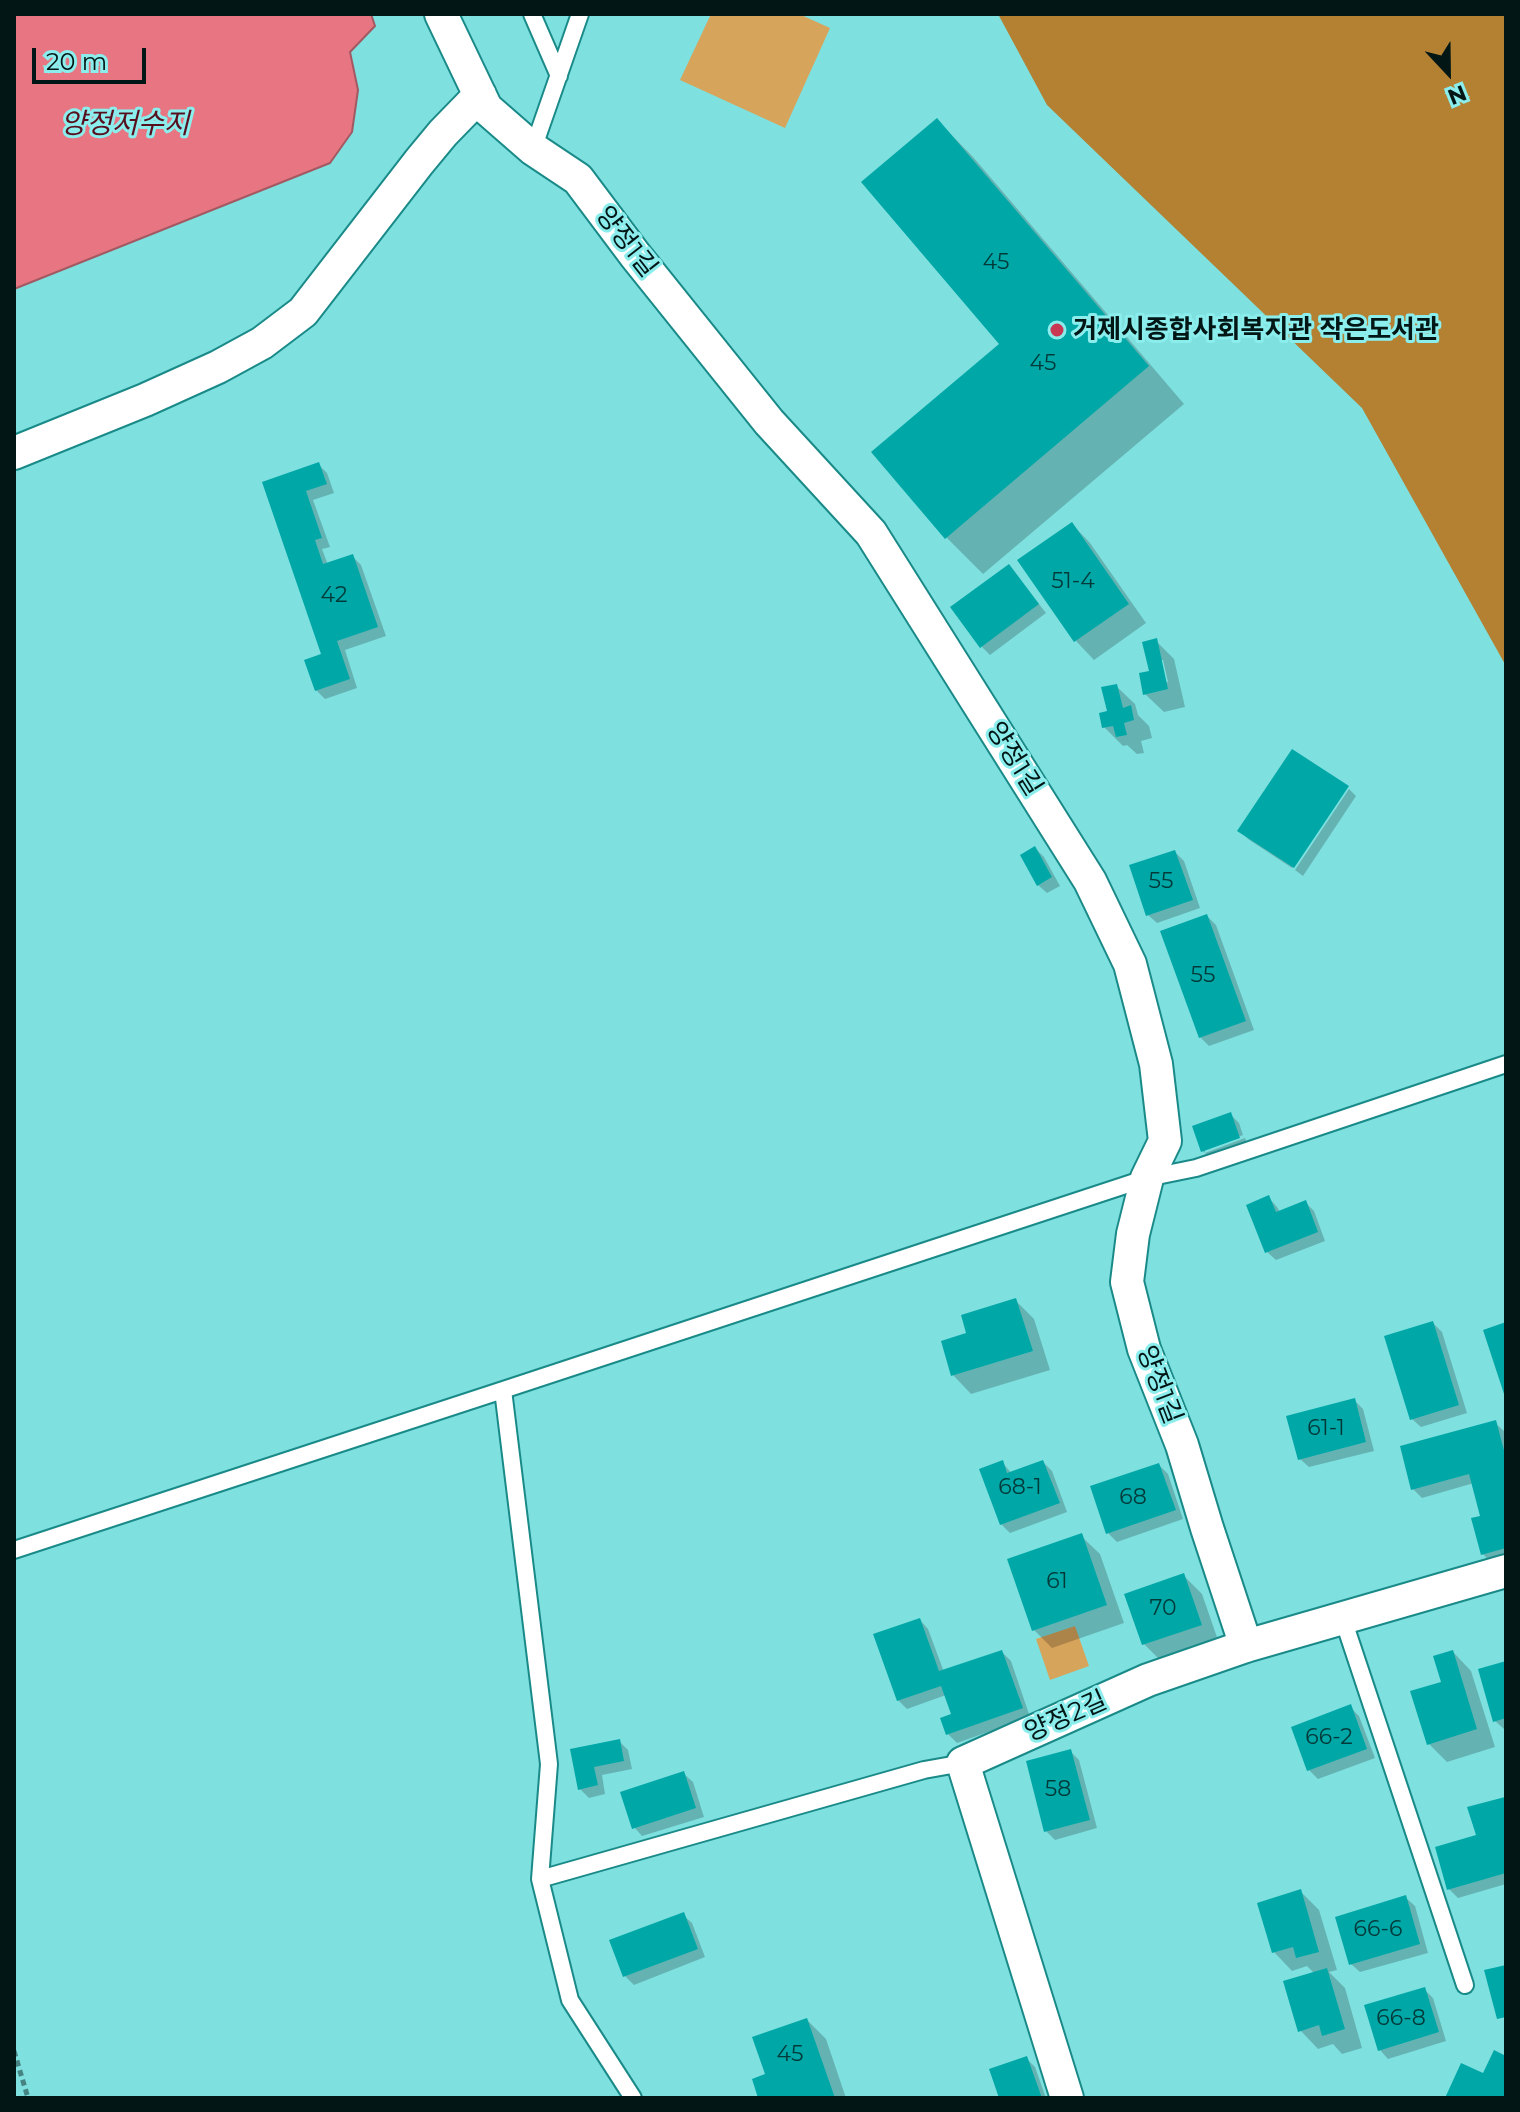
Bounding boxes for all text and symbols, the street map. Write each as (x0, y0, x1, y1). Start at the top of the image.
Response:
scale bar (36, 32, 150, 82)
north arrow (1408, 32, 1488, 112)
text: 20 m (46, 47, 107, 76)
text: N (1444, 79, 1470, 111)
water label: 양정저수지 (61, 108, 189, 142)
street label: 양정1길 (589, 200, 663, 284)
house number: 45 (983, 250, 1009, 276)
place label: 거제시종합사회복지관 작은도서관 (1073, 314, 1439, 346)
marker: 거제시종합사회복지관 작은도서관 (1048, 321, 1066, 339)
house number: 45 (1030, 351, 1056, 377)
house number: 51-4 (1051, 569, 1095, 595)
house number: 42 (321, 583, 347, 609)
street label: 양정1길 (979, 716, 1049, 802)
house number: 55 (1149, 869, 1173, 895)
house number: 55 (1191, 963, 1215, 989)
street label: 양정1길 (1130, 1342, 1188, 1428)
house number: 61-1 (1307, 1416, 1345, 1442)
house number: 68-1 (998, 1475, 1042, 1501)
house number: 68 (1119, 1485, 1147, 1511)
house number: 61 (1046, 1569, 1068, 1595)
house number: 70 (1149, 1596, 1177, 1622)
street label: 양정2길 (1020, 1685, 1112, 1749)
house number: 66-2 (1305, 1725, 1353, 1751)
house number: 58 (1045, 1777, 1071, 1803)
house number: 66-6 (1354, 1917, 1402, 1943)
house number: 66-8 (1376, 2006, 1426, 2032)
house number: 45 (777, 2042, 803, 2068)

